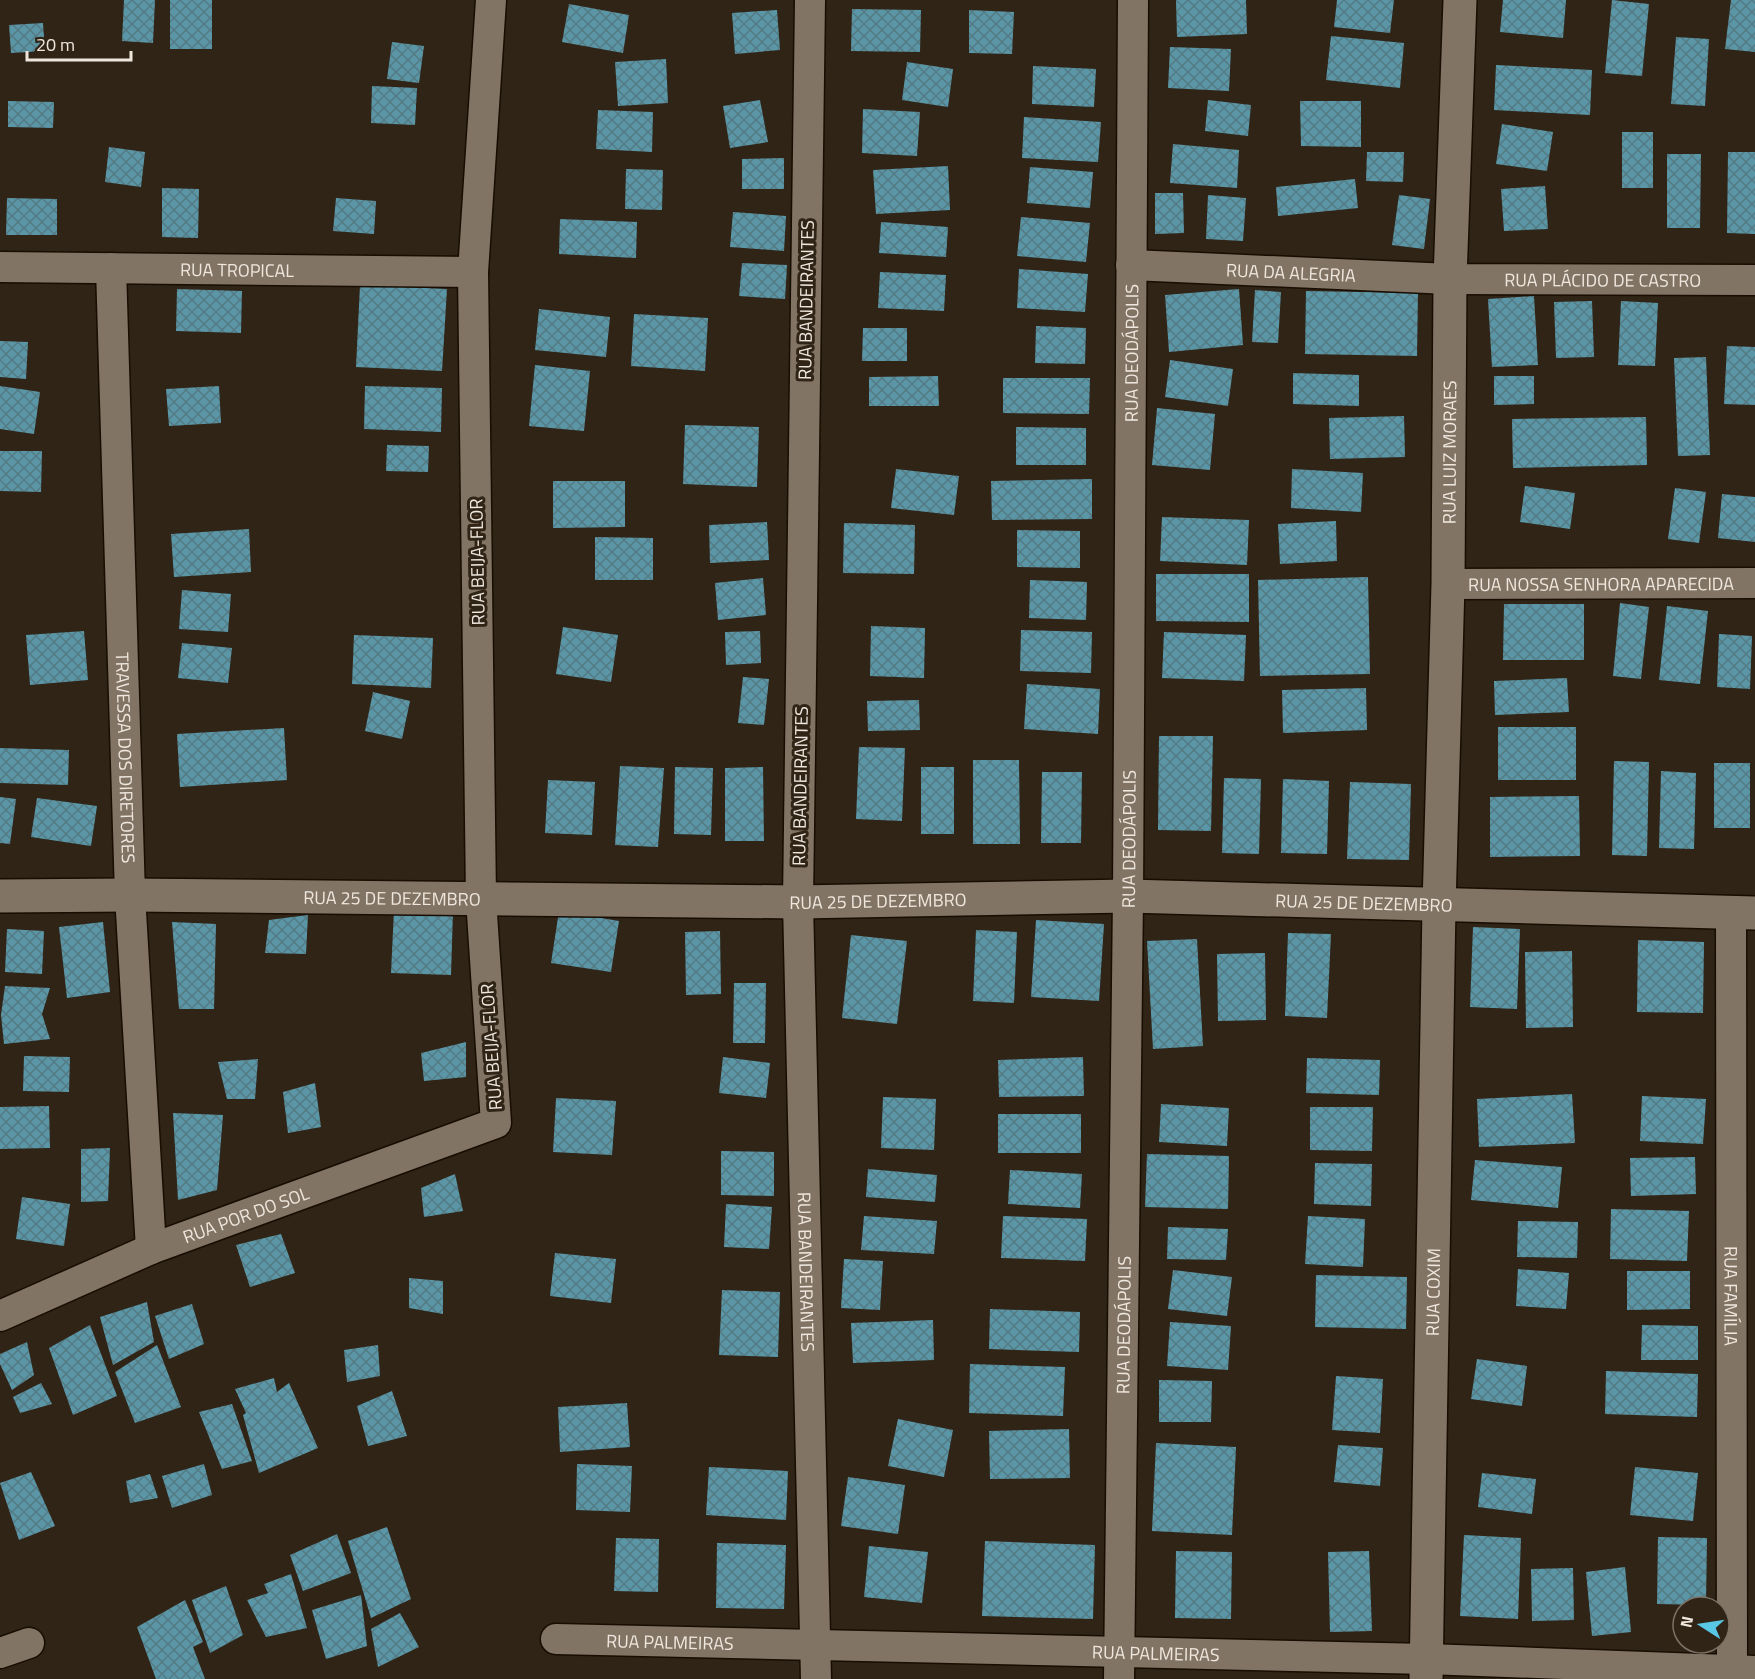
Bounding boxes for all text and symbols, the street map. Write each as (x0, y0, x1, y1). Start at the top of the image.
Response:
scale bar (27, 24, 130, 62)
text: 20 m (36, 31, 75, 58)
street label: RUA BANDEIRANTES (791, 220, 821, 380)
street label: RUA TROPICAL (180, 255, 295, 284)
street label: RUA DA ALEGRIA (1225, 256, 1357, 288)
street label: RUA PLÁCIDO DE CASTRO (1504, 266, 1701, 293)
street label: RUA DEODÁPOLIS (1117, 284, 1145, 422)
street label: RUA LUIZ MORAES (1435, 380, 1463, 524)
street label: RUA BEIJA-FLOR (462, 498, 492, 626)
street label: RUA NOSSA SENHORA APARECIDA (1468, 570, 1734, 597)
street label: TRAVESSA DOS DIRETORES (109, 652, 143, 864)
street label: RUA BANDEIRANTES (785, 706, 815, 866)
street label: RUA DEODÁPOLIS (1114, 770, 1142, 908)
street label: RUA 25 DE DEZEMBRO (303, 883, 481, 912)
street label: RUA 25 DE DEZEMBRO (789, 885, 967, 916)
street label: RUA 25 DE DEZEMBRO (1275, 886, 1453, 918)
street label: RUA BEIJA-FLOR (473, 983, 509, 1111)
street label: RUA POR DO SOL (179, 1179, 313, 1250)
street label: RUA BANDEIRANTES (791, 1191, 822, 1352)
street label: RUA FAMÍLIA (1718, 1246, 1745, 1346)
street label: RUA COXIM (1418, 1248, 1447, 1336)
street label: RUA DEODÁPOLIS (1109, 1256, 1137, 1394)
north arrow (1671, 1595, 1731, 1655)
text: N (1673, 1614, 1699, 1630)
street label: RUA PALMEIRAS (606, 1627, 734, 1657)
street label: RUA PALMEIRAS (1092, 1638, 1220, 1668)

